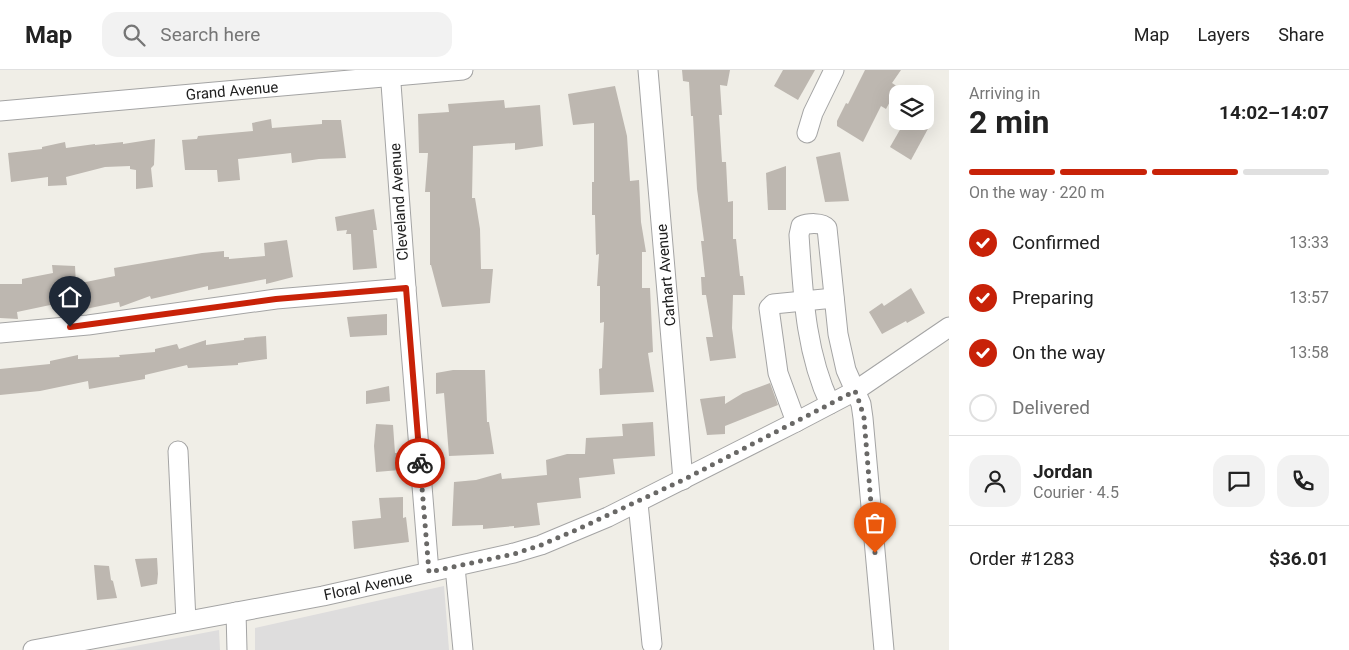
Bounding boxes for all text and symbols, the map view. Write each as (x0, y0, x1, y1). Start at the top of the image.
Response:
search box (102, 12, 452, 57)
text: Map (25, 21, 72, 49)
icon: search (120, 21, 148, 49)
text: Search here (160, 23, 260, 46)
text: Map (1134, 24, 1169, 45)
text: Layers (1197, 24, 1250, 45)
text: Share (1278, 24, 1324, 45)
street label: Grand Avenue (185, 78, 279, 104)
text: Arriving in (969, 84, 1040, 103)
map controls (889, 85, 934, 130)
button: layers (889, 85, 934, 130)
text: 14:02–14:07 (1219, 101, 1329, 124)
text: 2 min (969, 103, 1049, 141)
street label: Cleveland Avenue (386, 143, 412, 261)
text: On the way · 220 m (969, 183, 1105, 202)
street label: Carhart Avenue (653, 223, 679, 327)
icon: check (969, 229, 997, 257)
text: Confirmed (1012, 231, 1100, 254)
text: 13:33 (1289, 233, 1329, 252)
pin (49, 276, 91, 327)
icon: home (56, 283, 84, 311)
icon: check (969, 284, 997, 312)
text: Preparing (1012, 286, 1094, 309)
text: 13:57 (1289, 288, 1329, 307)
icon: check (969, 339, 997, 367)
text: On the way (1012, 341, 1105, 364)
text: 13:58 (1289, 343, 1329, 362)
text: Delivered (1012, 396, 1090, 419)
courier (395, 438, 445, 488)
icon: bike (406, 449, 434, 477)
button: person (969, 455, 1021, 507)
button: chat (1213, 455, 1265, 507)
button: phone (1277, 455, 1329, 507)
text: Jordan (1033, 460, 1093, 483)
text: Courier · 4.5 (1033, 483, 1119, 502)
pin (854, 502, 896, 553)
icon: bag (861, 509, 889, 537)
text: Order #1283 (969, 547, 1075, 570)
text: $36.01 (1269, 547, 1329, 570)
street label: Floral Avenue (322, 568, 414, 604)

